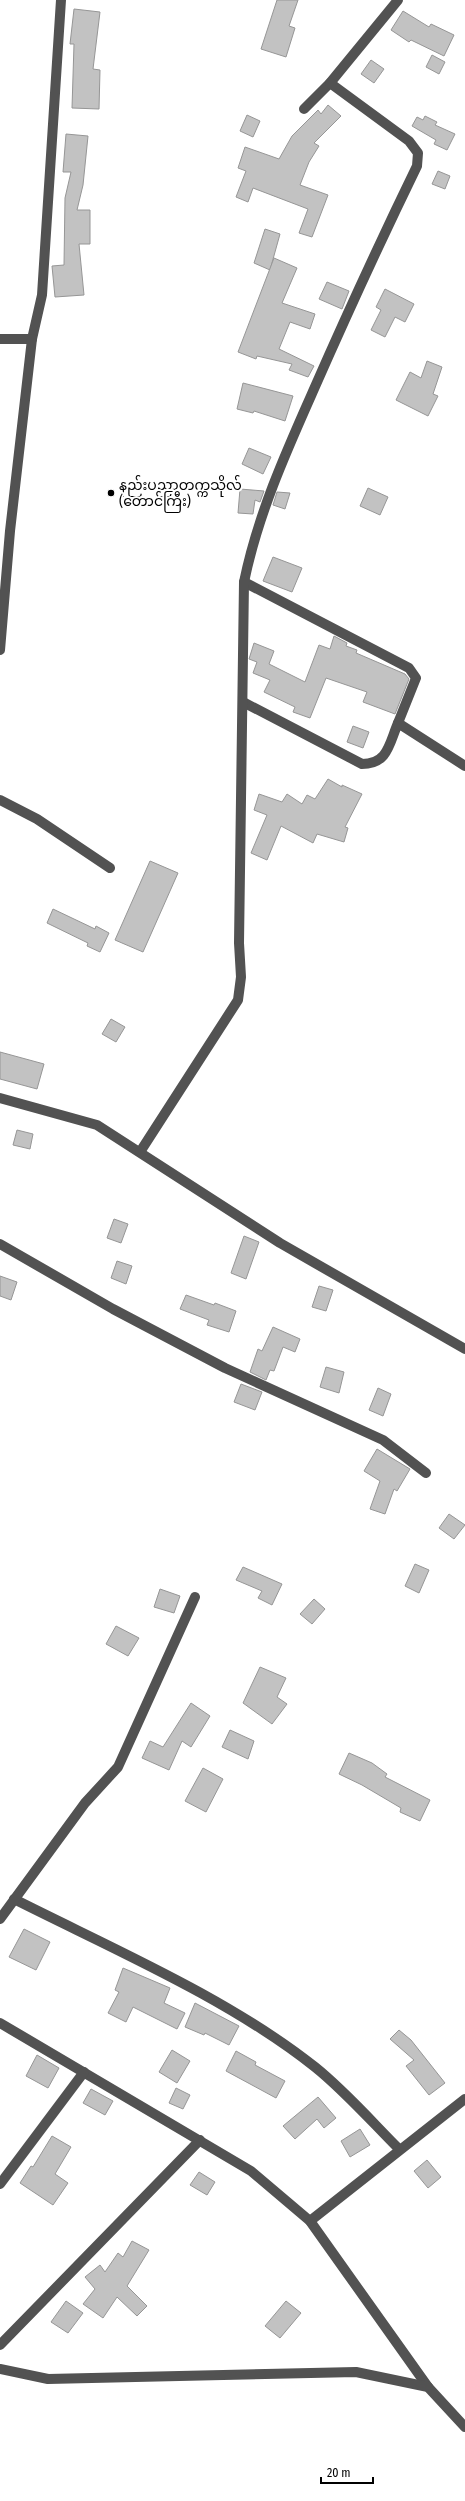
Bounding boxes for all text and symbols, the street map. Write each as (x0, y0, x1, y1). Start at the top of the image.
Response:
place label: နည်းပညာတက္ကသိုလ် (တောင်ကြီး) (119, 475, 242, 513)
marker: နည်းပညာတက္ကသိုလ် (တောင်ကြီး) (106, 488, 116, 498)
scale bar (321, 2459, 373, 2485)
text: 20 m (327, 2466, 351, 2480)

